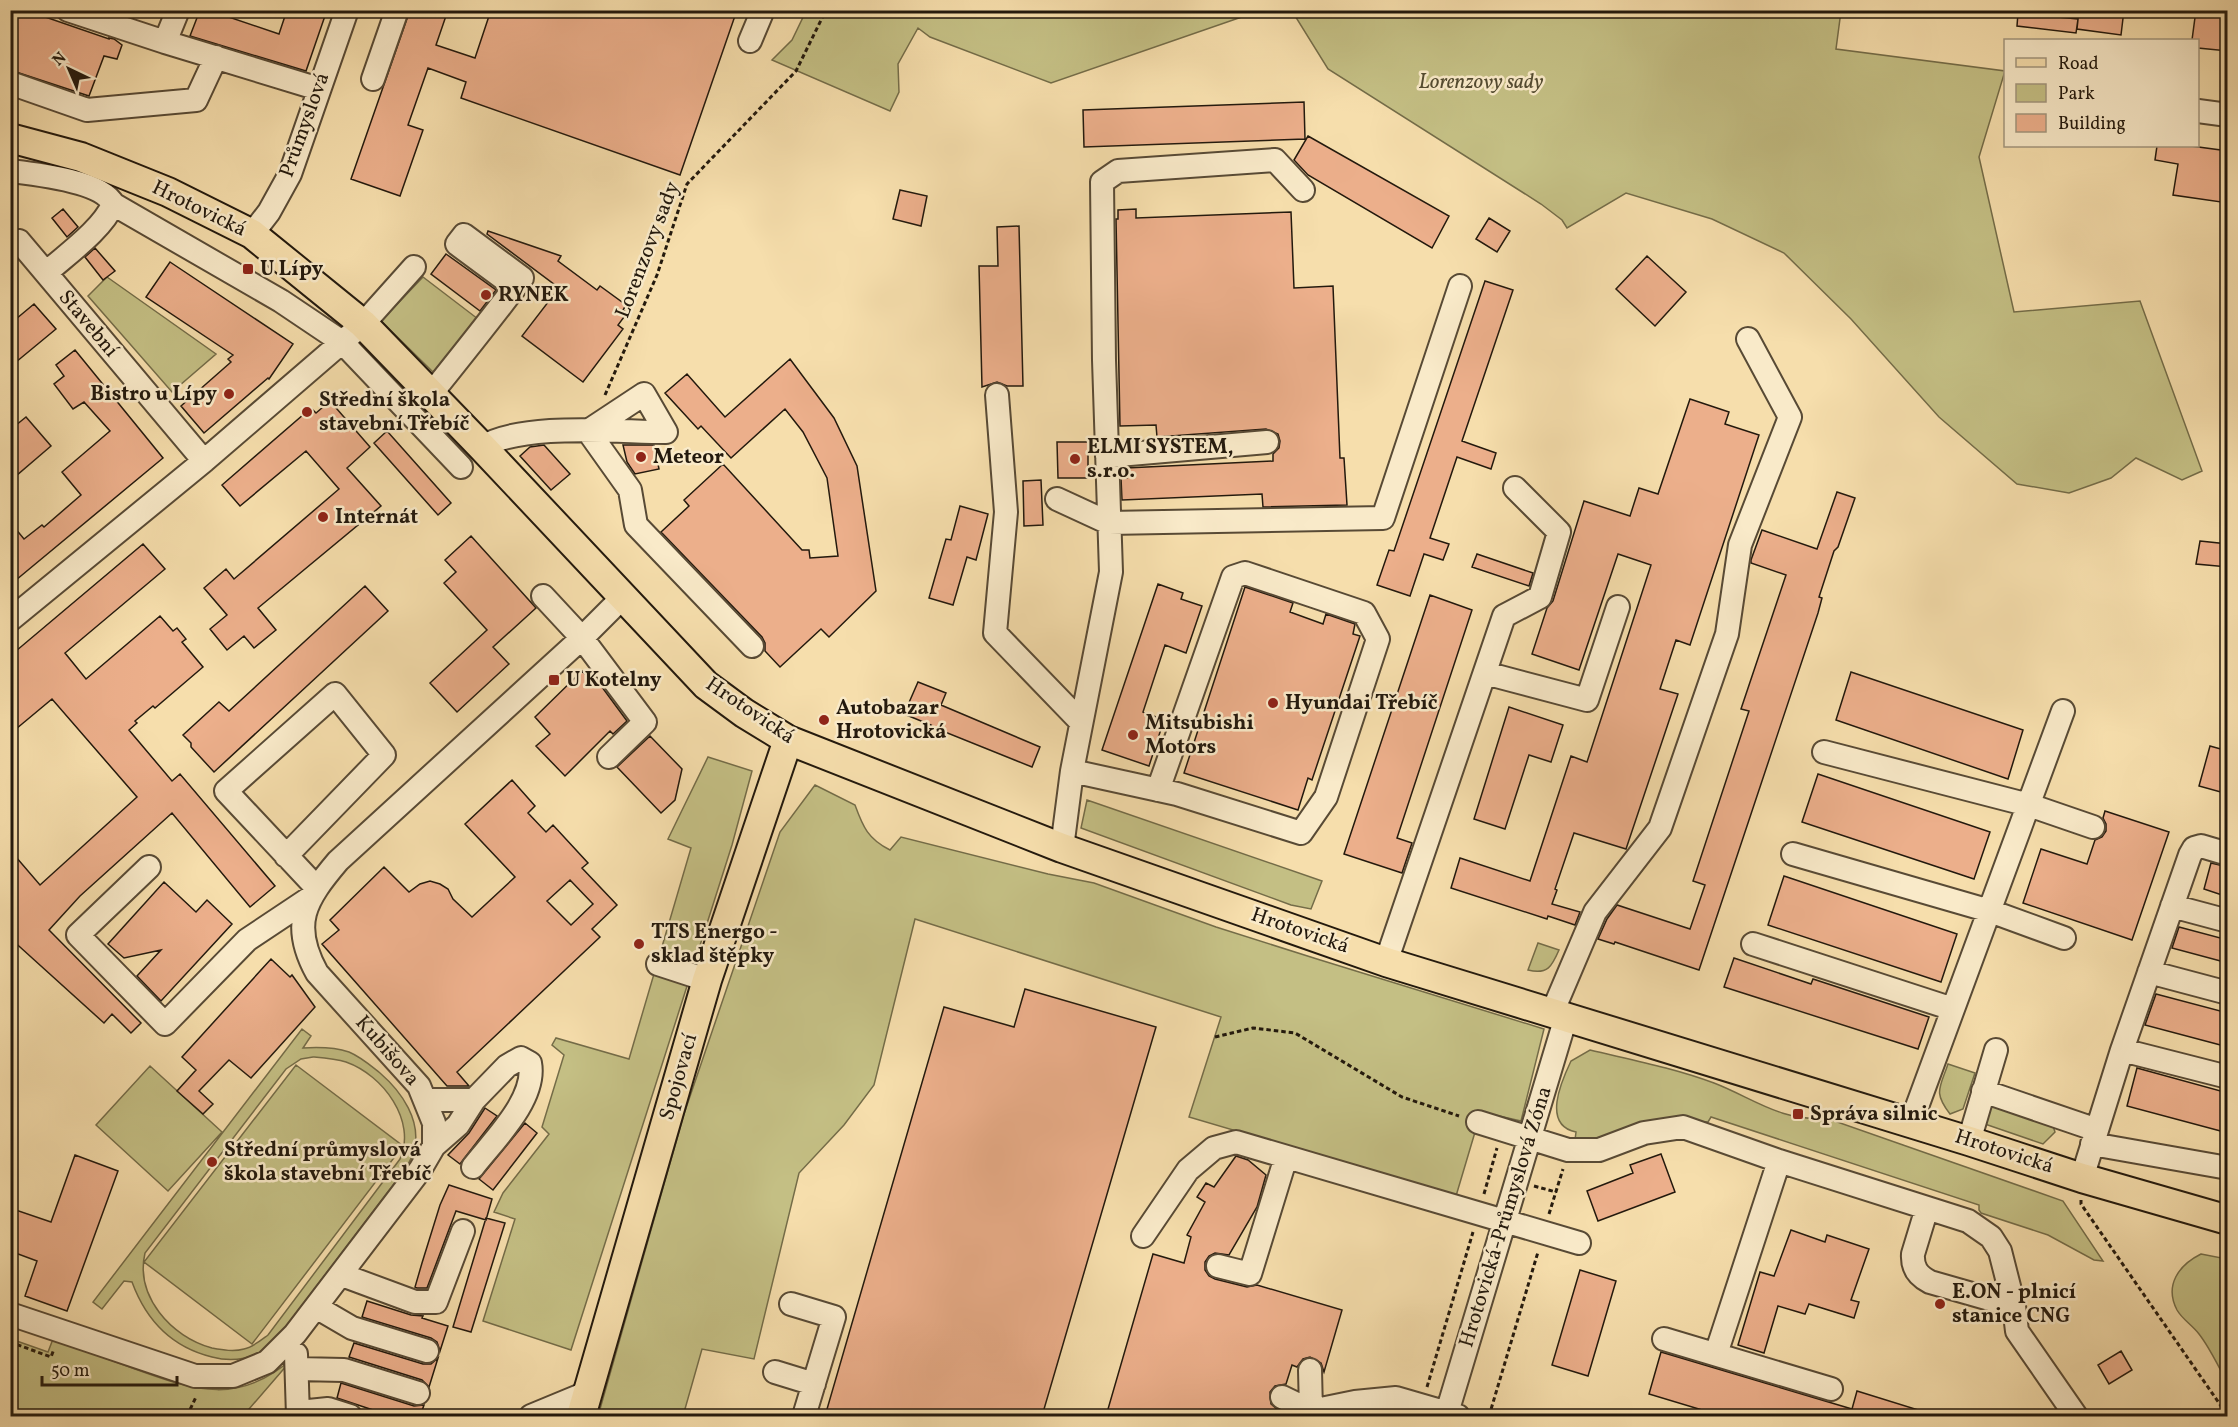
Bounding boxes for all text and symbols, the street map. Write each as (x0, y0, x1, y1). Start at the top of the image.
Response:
north arrow (39, 39, 99, 99)
legend (2004, 39, 2199, 147)
text: N (48, 47, 72, 72)
text: Road (2058, 52, 2099, 77)
street label: Průmyslová (273, 68, 337, 182)
park label: Lorenzovy sady (1418, 68, 1544, 97)
text: Park (2058, 82, 2095, 107)
text: Building (2058, 112, 2126, 137)
street label: Hrotovická (147, 174, 251, 244)
street label: Lorenzovy sady (609, 177, 688, 323)
place label: U Lípy (260, 255, 324, 284)
marker: U Lípy (241, 262, 255, 276)
place label: RYNEK (498, 281, 569, 310)
street label: Stavební (51, 284, 125, 364)
marker: RYNEK (479, 288, 493, 302)
place label: Bistro u Lípy (90, 380, 217, 409)
place label: Střední škola stavební Třebíč (319, 386, 470, 439)
marker: Bistro u Lípy (222, 387, 236, 401)
marker: Střední škola stavební Třebíč (300, 405, 314, 419)
place label: ELMI SYSTEM, s.r.o. (1087, 433, 1234, 486)
place label: Meteor (653, 443, 724, 472)
marker: Meteor (634, 450, 648, 464)
marker: ELMI SYSTEM, s.r.o. (1068, 452, 1082, 466)
place label: Internát (335, 503, 418, 532)
marker: Internát (316, 510, 330, 524)
place label: U Kotelny (566, 666, 662, 695)
street label: Hrotovická (700, 670, 800, 752)
marker: U Kotelny (547, 673, 561, 687)
place label: Hyundai Třebíč (1285, 689, 1438, 718)
place label: Autobazar Hrotovická (836, 694, 946, 747)
marker: Hyundai Třebíč (1266, 696, 1280, 710)
place label: Mitsubishi Motors (1145, 709, 1254, 762)
marker: Autobazar Hrotovická (817, 713, 831, 727)
marker: Mitsubishi Motors (1126, 728, 1140, 742)
street label: Hrotovická (1247, 901, 1353, 961)
place label: TTS Energo - sklad štěpky (651, 918, 778, 971)
marker: TTS Energo - sklad štěpky (632, 937, 646, 951)
street label: Kubišova (348, 1009, 426, 1093)
street label: Spojovací (653, 1030, 705, 1124)
street label: Hrotovická-Průmyslová Zóna (1452, 1083, 1560, 1351)
place label: Správa silnic (1810, 1100, 1938, 1129)
marker: Správa silnic (1791, 1107, 1805, 1121)
street label: Hrotovická (1951, 1122, 2057, 1182)
place label: Střední průmyslová škola stavební Třebíč (224, 1136, 431, 1189)
marker: Střední průmyslová škola stavební Třebíč (205, 1155, 219, 1169)
place label: E.ON - plnicí stanice CNG (1952, 1278, 2076, 1331)
marker: E.ON - plnicí stanice CNG (1933, 1297, 1947, 1311)
scale bar (42, 1349, 177, 1387)
text: 50 m (51, 1359, 90, 1384)

